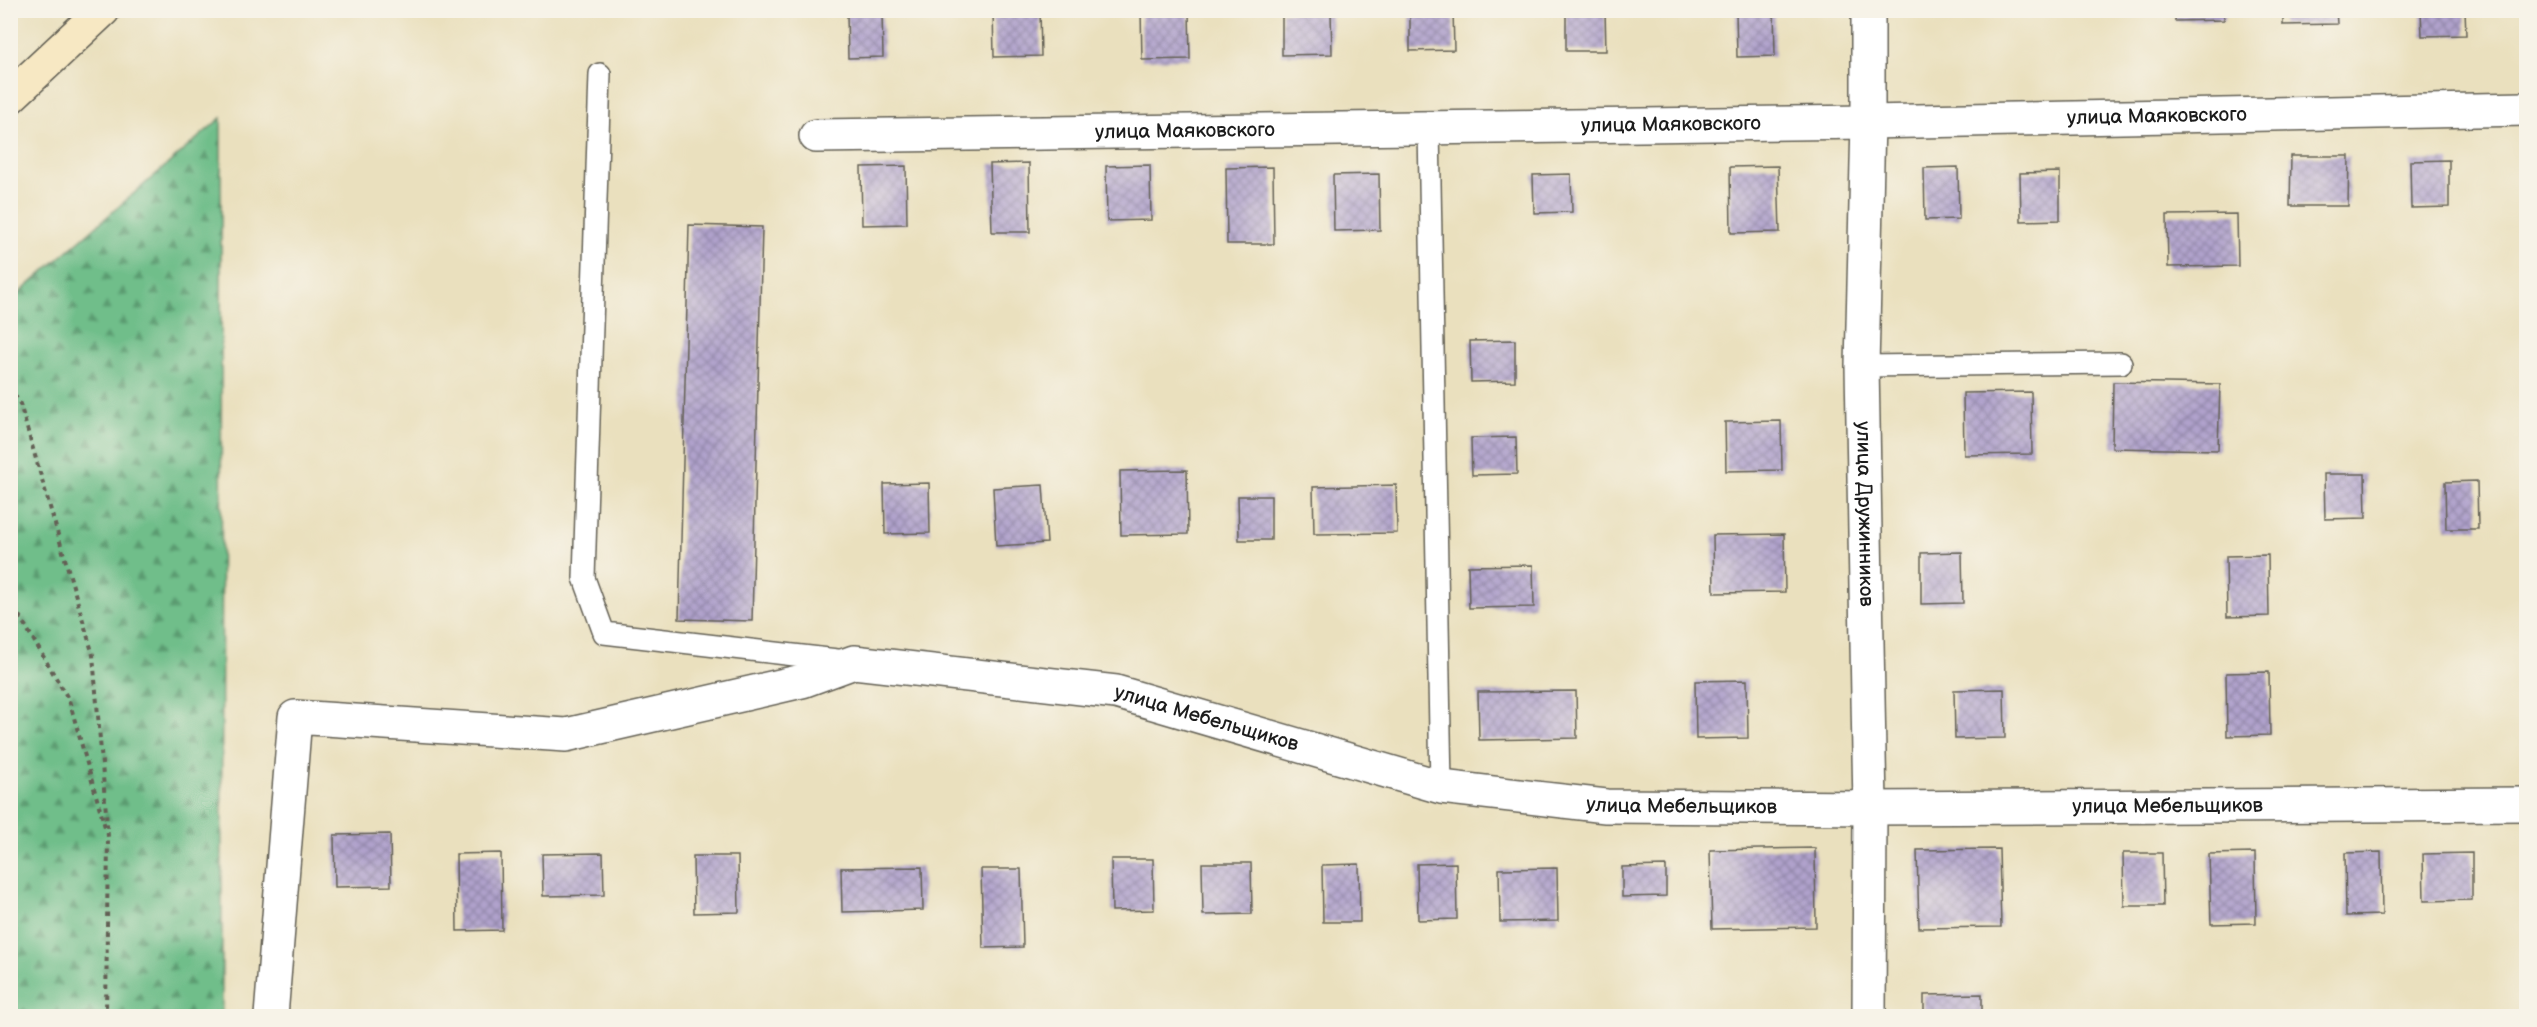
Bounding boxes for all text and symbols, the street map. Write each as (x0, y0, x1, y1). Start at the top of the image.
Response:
street label: улица Маяковского (2067, 103, 2247, 130)
street label: улица Маяковского (1581, 111, 1761, 138)
street label: улица Маяковского (1095, 118, 1275, 144)
street label: улица Дружинников (1851, 421, 1878, 607)
street label: улица Мебельщиков (1112, 680, 1302, 757)
street label: улица Мебельщиков (1585, 792, 1778, 819)
street label: улица Мебельщиков (2072, 794, 2264, 819)

